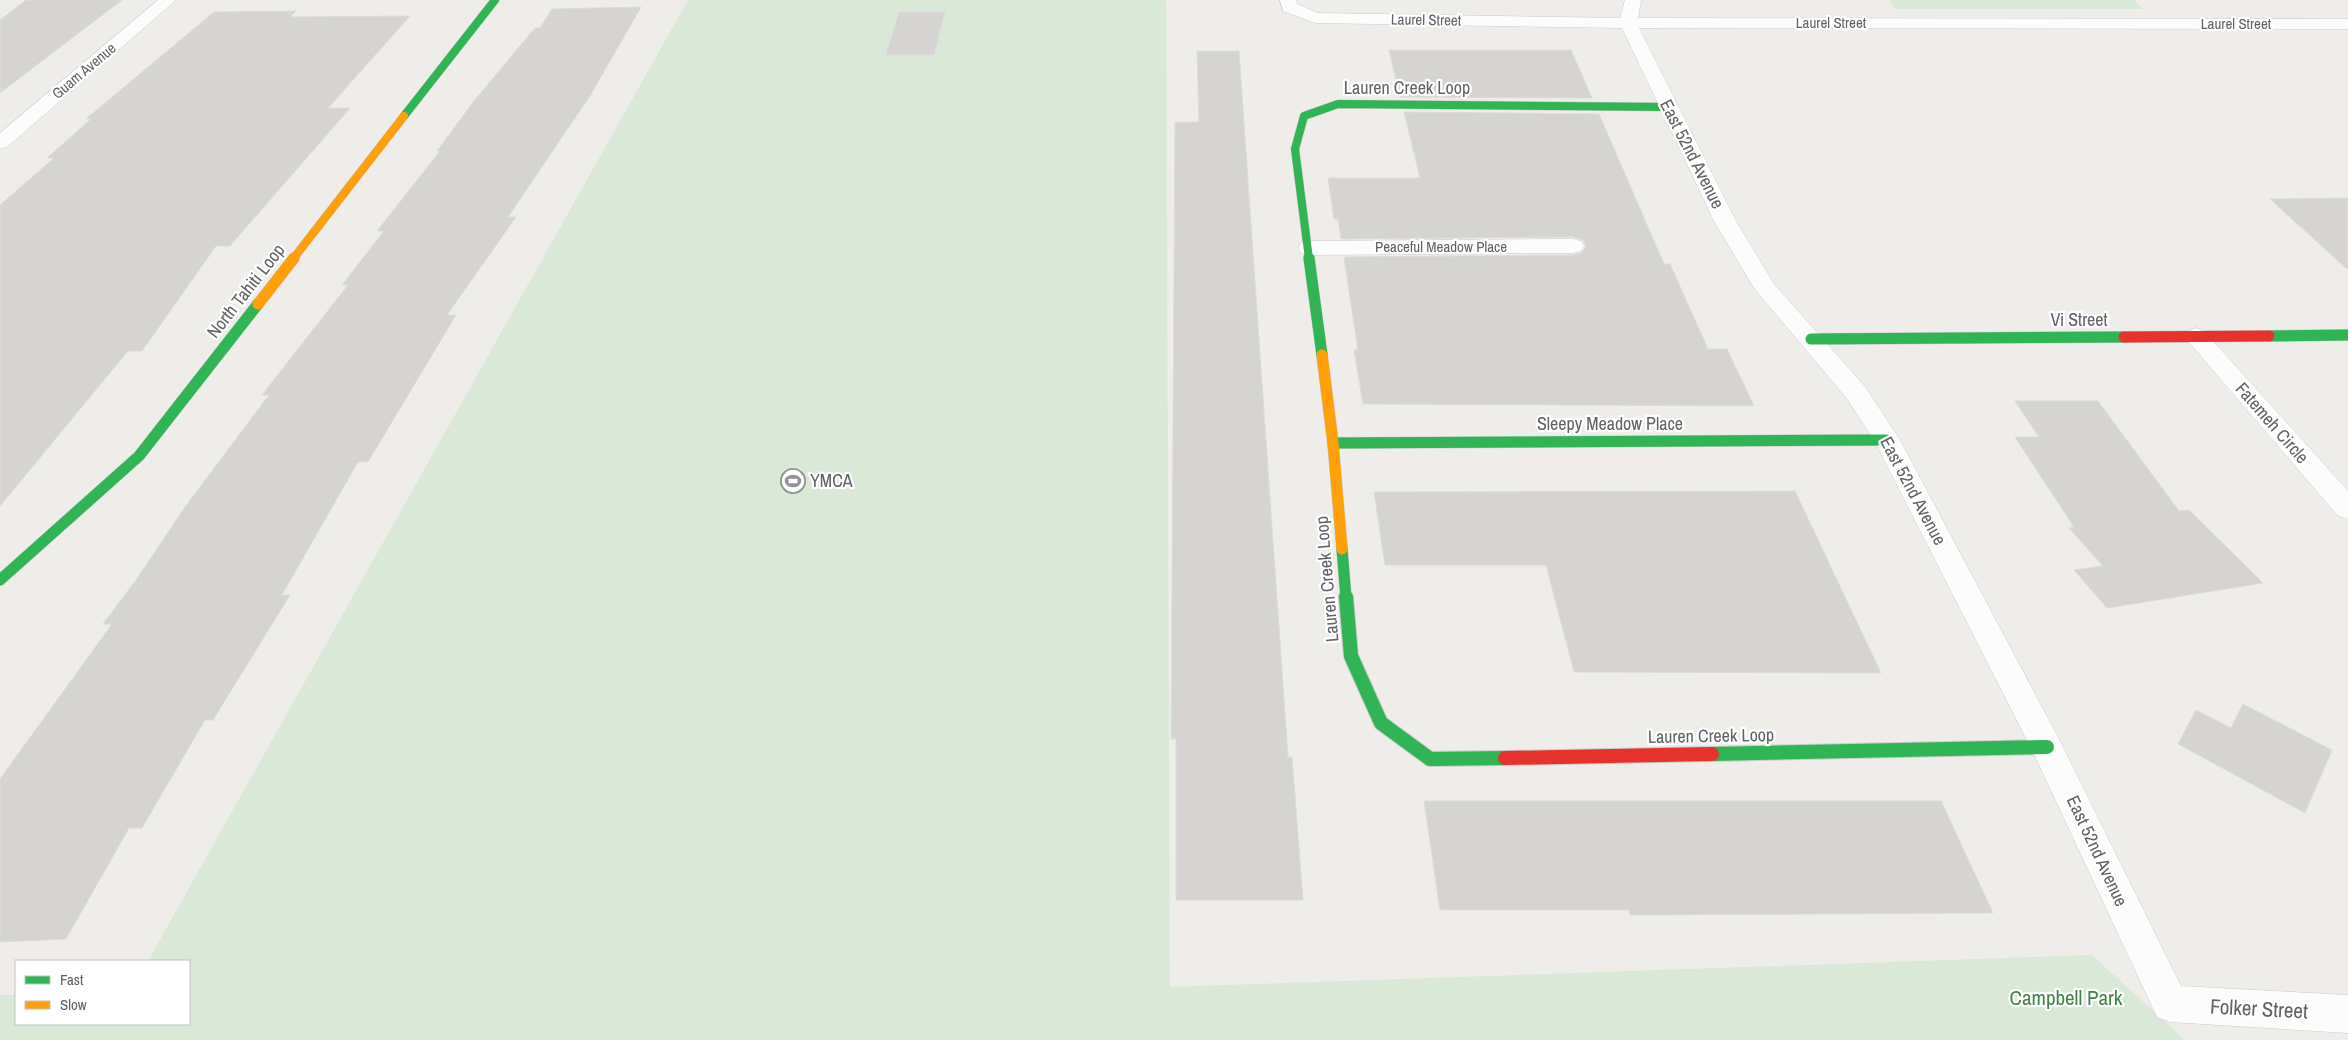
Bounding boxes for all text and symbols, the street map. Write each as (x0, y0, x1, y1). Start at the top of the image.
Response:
street label: Laurel Street (1391, 8, 1462, 31)
street label: Laurel Street (1796, 12, 1867, 33)
street label: Laurel Street (2201, 13, 2272, 34)
street label: Guam Avenue (47, 37, 120, 104)
street label: Lauren Creek Loop (1344, 75, 1470, 100)
street label: East 52nd Avenue (1654, 95, 1731, 213)
street label: Peaceful Meadow Place (1375, 236, 1507, 257)
street label: North Tahiti Loop (201, 238, 290, 343)
street label: Vi Street (2050, 307, 2108, 332)
street label: Fatemeh Circle (2230, 377, 2315, 469)
street label: Sleepy Meadow Place (1537, 411, 1683, 436)
street label: East 52nd Avenue (1874, 432, 1953, 549)
sports icon: YMCA (780, 468, 806, 494)
place label: YMCA (810, 468, 853, 493)
street label: Lauren Creek Loop (1309, 515, 1344, 643)
street label: Lauren Creek Loop (1648, 722, 1774, 749)
street label: East 52nd Avenue (2061, 791, 2134, 910)
legend (15, 960, 190, 1025)
text: Fast (60, 969, 84, 990)
park label: Campbell Park (2010, 983, 2123, 1012)
street label: Folker Street (2209, 991, 2309, 1026)
text: Slow (60, 994, 87, 1015)

